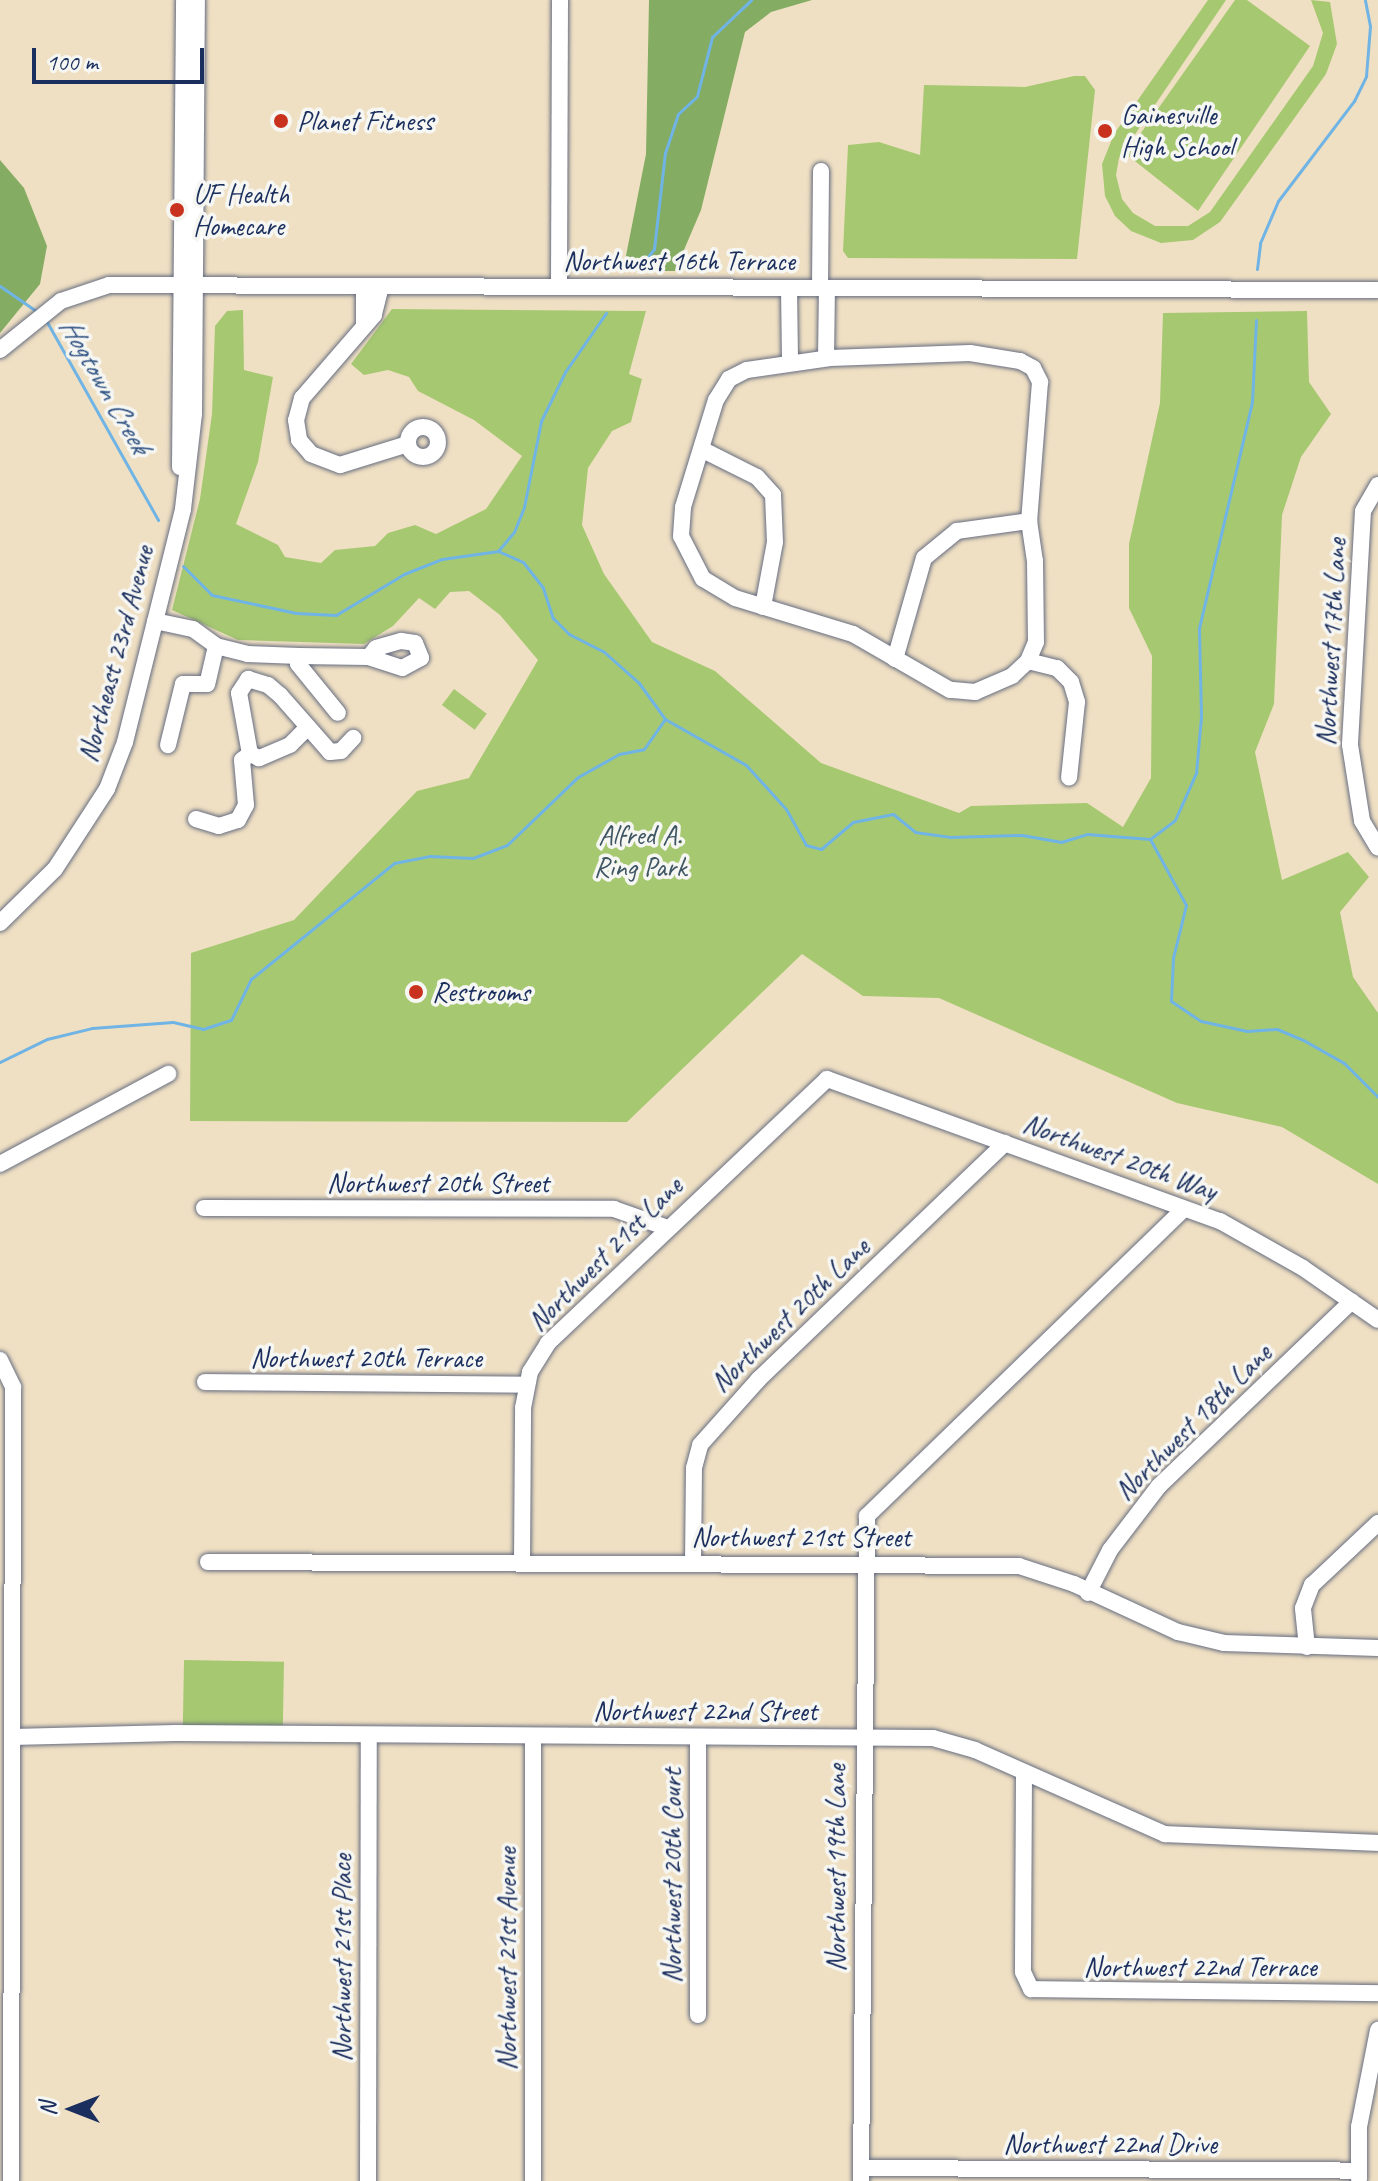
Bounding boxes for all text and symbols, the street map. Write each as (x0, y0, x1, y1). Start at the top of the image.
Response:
scale bar (36, 32, 208, 82)
text: 100 m (46, 47, 98, 77)
place label: Gainesville High School (1121, 98, 1232, 164)
place label: Planet Fitness (297, 104, 433, 138)
marker: Planet Fitness (272, 112, 290, 130)
marker: Gainesville High School (1096, 122, 1114, 140)
place label: UF Health Homecare (193, 177, 289, 243)
marker: UF Health Homecare (168, 201, 186, 219)
street label: Northwest 16th Terrace (563, 244, 795, 278)
water label: Hogtown Creek (52, 311, 158, 459)
street label: Northwest 17th Lane (1309, 537, 1353, 747)
street label: Northeast 23rd Avenue (71, 542, 161, 766)
park label: Alfred A. Ring Park (593, 818, 687, 884)
place label: Restrooms (432, 975, 530, 1009)
marker: Restrooms (407, 983, 425, 1001)
street label: Northwest 20th Way (1019, 1106, 1221, 1208)
street label: Northwest 20th Street (327, 1166, 549, 1200)
street label: Northwest 21st Lane (521, 1170, 689, 1338)
street label: Northwest 20th Lane (704, 1231, 876, 1399)
street label: Northwest 18th Lane (1108, 1337, 1278, 1507)
street label: Northwest 20th Terrace (250, 1341, 482, 1375)
street label: Northwest 21st Street (691, 1520, 911, 1554)
street label: Northwest 22nd Street (593, 1694, 817, 1728)
street label: Northwest 19th Lane (819, 1764, 853, 1972)
street label: Northwest 20th Court (655, 1769, 689, 1983)
street label: Northwest 21st Avenue (490, 1847, 524, 2071)
street label: Northwest 21st Place (325, 1854, 359, 2062)
street label: Northwest 22nd Terrace (1083, 1950, 1317, 1984)
north arrow (32, 2069, 112, 2149)
text: N (34, 2102, 62, 2116)
street label: Northwest 22nd Drive (1003, 2127, 1217, 2161)

